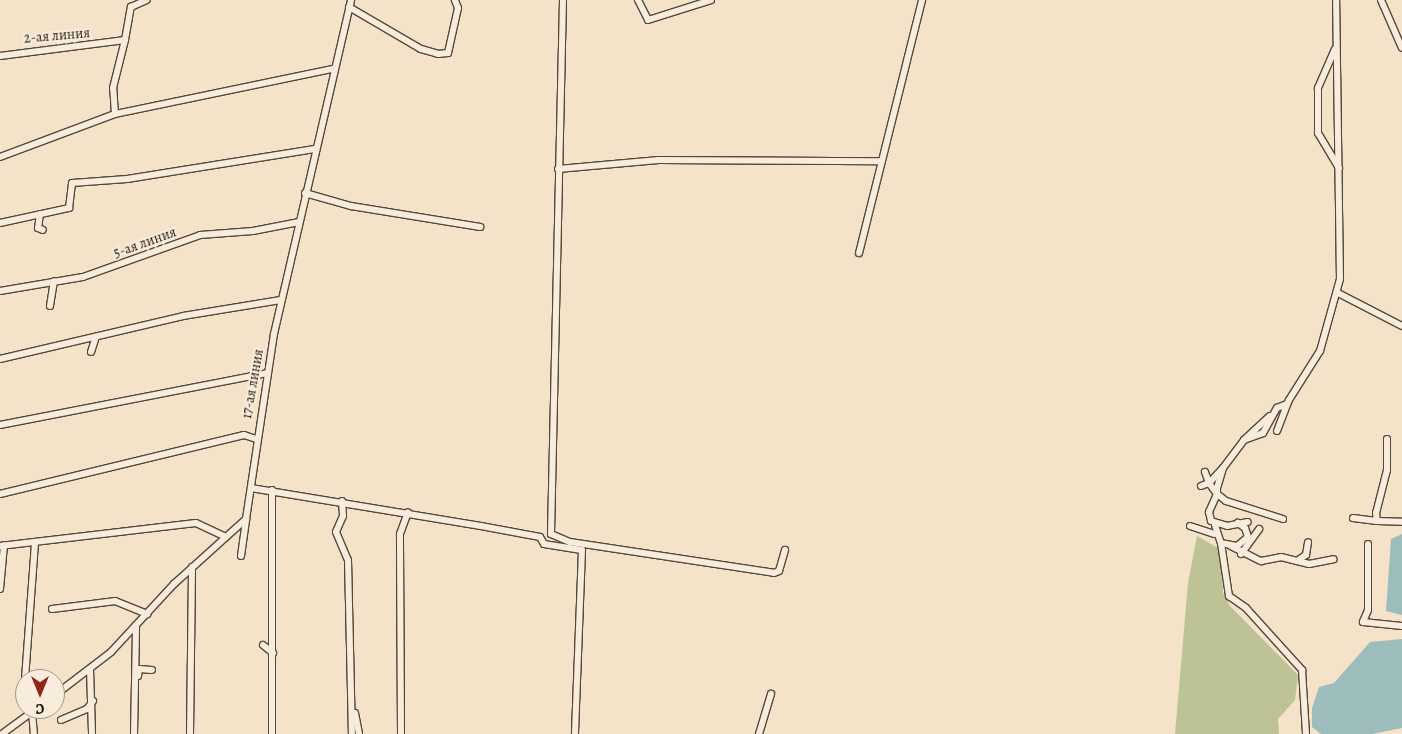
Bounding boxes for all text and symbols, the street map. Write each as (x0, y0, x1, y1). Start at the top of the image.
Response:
street label: 2-ая линия (23, 25, 91, 47)
street label: 5-ая линия (111, 224, 179, 262)
street label: 17-ая линия (239, 348, 267, 420)
north arrow (15, 669, 65, 719)
text: С (36, 699, 44, 718)

